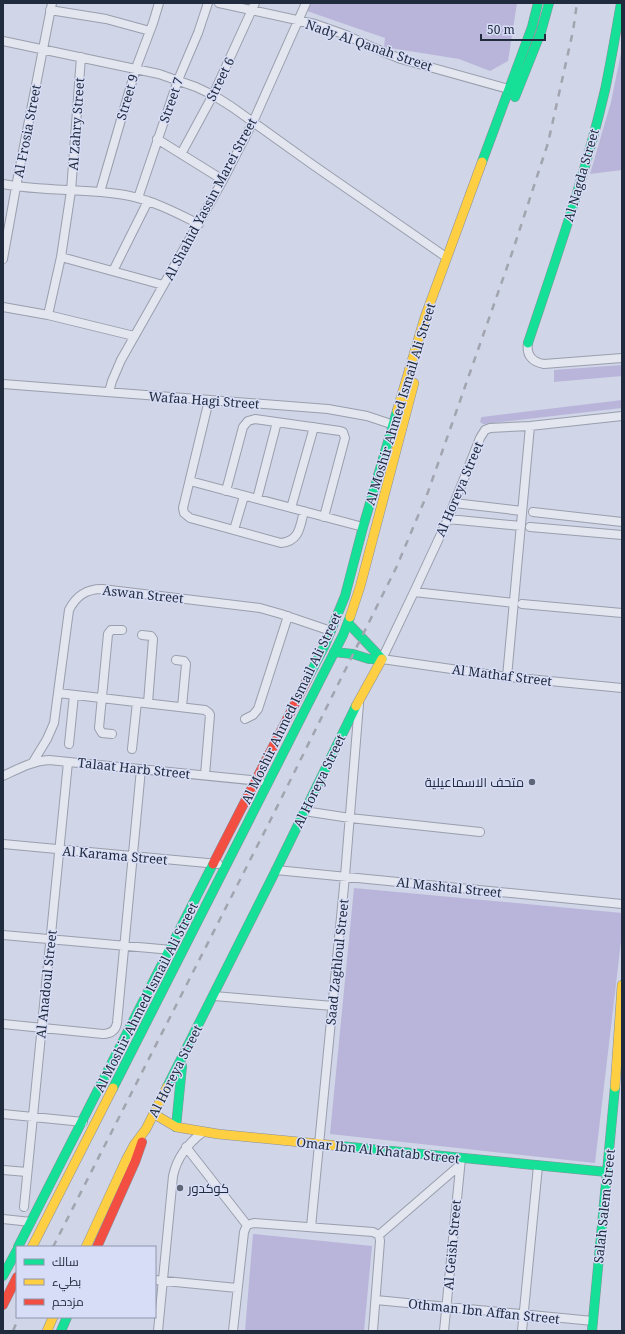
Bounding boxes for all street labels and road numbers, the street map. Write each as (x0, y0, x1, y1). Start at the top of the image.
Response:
street label: Nady Al Qanah Street (303, 15, 435, 75)
street label: Street 6 (202, 54, 238, 104)
street label: Street 9 (112, 72, 142, 122)
street label: Street 7 (155, 75, 187, 125)
street label: Al Zahry Street (64, 77, 88, 171)
street label: Al Frosia Street (9, 82, 45, 179)
street label: Al Shahid Yassin Marei Street (159, 114, 261, 283)
street label: Al Nagda Street (559, 126, 603, 224)
street label: Al Moshir Ahmed Ismail Ali Street (361, 300, 440, 507)
street label: Wafaa Hagi Street (148, 387, 261, 413)
street label: Al Horeya Street (431, 438, 487, 539)
street label: Aswan Street (101, 581, 185, 607)
street label: Al Moshir Ahmed Ismail Ali Street (237, 609, 345, 807)
street label: Al Mathaf Street (451, 660, 553, 690)
street label: Al Horeya Street (289, 731, 350, 831)
street label: Talaat Harb Street (77, 753, 191, 783)
street label: Al Karama Street (62, 841, 169, 869)
street label: Al Mashtal Street (395, 873, 503, 902)
street label: Saad Zaghloul Street (321, 898, 353, 1026)
street label: Al Moshir Ahmed Ismail Ali Street (90, 899, 202, 1095)
street label: Al Anadoul Street (31, 929, 61, 1039)
street label: Al Horeya Street (144, 1021, 206, 1120)
street label: Omar Ibn Al Khatab Street (295, 1132, 461, 1168)
street label: Salah Salem Street (589, 1148, 619, 1264)
street label: Al Geish Street (439, 1199, 465, 1291)
street label: Othman Ibn Affan Street (407, 1294, 561, 1328)

